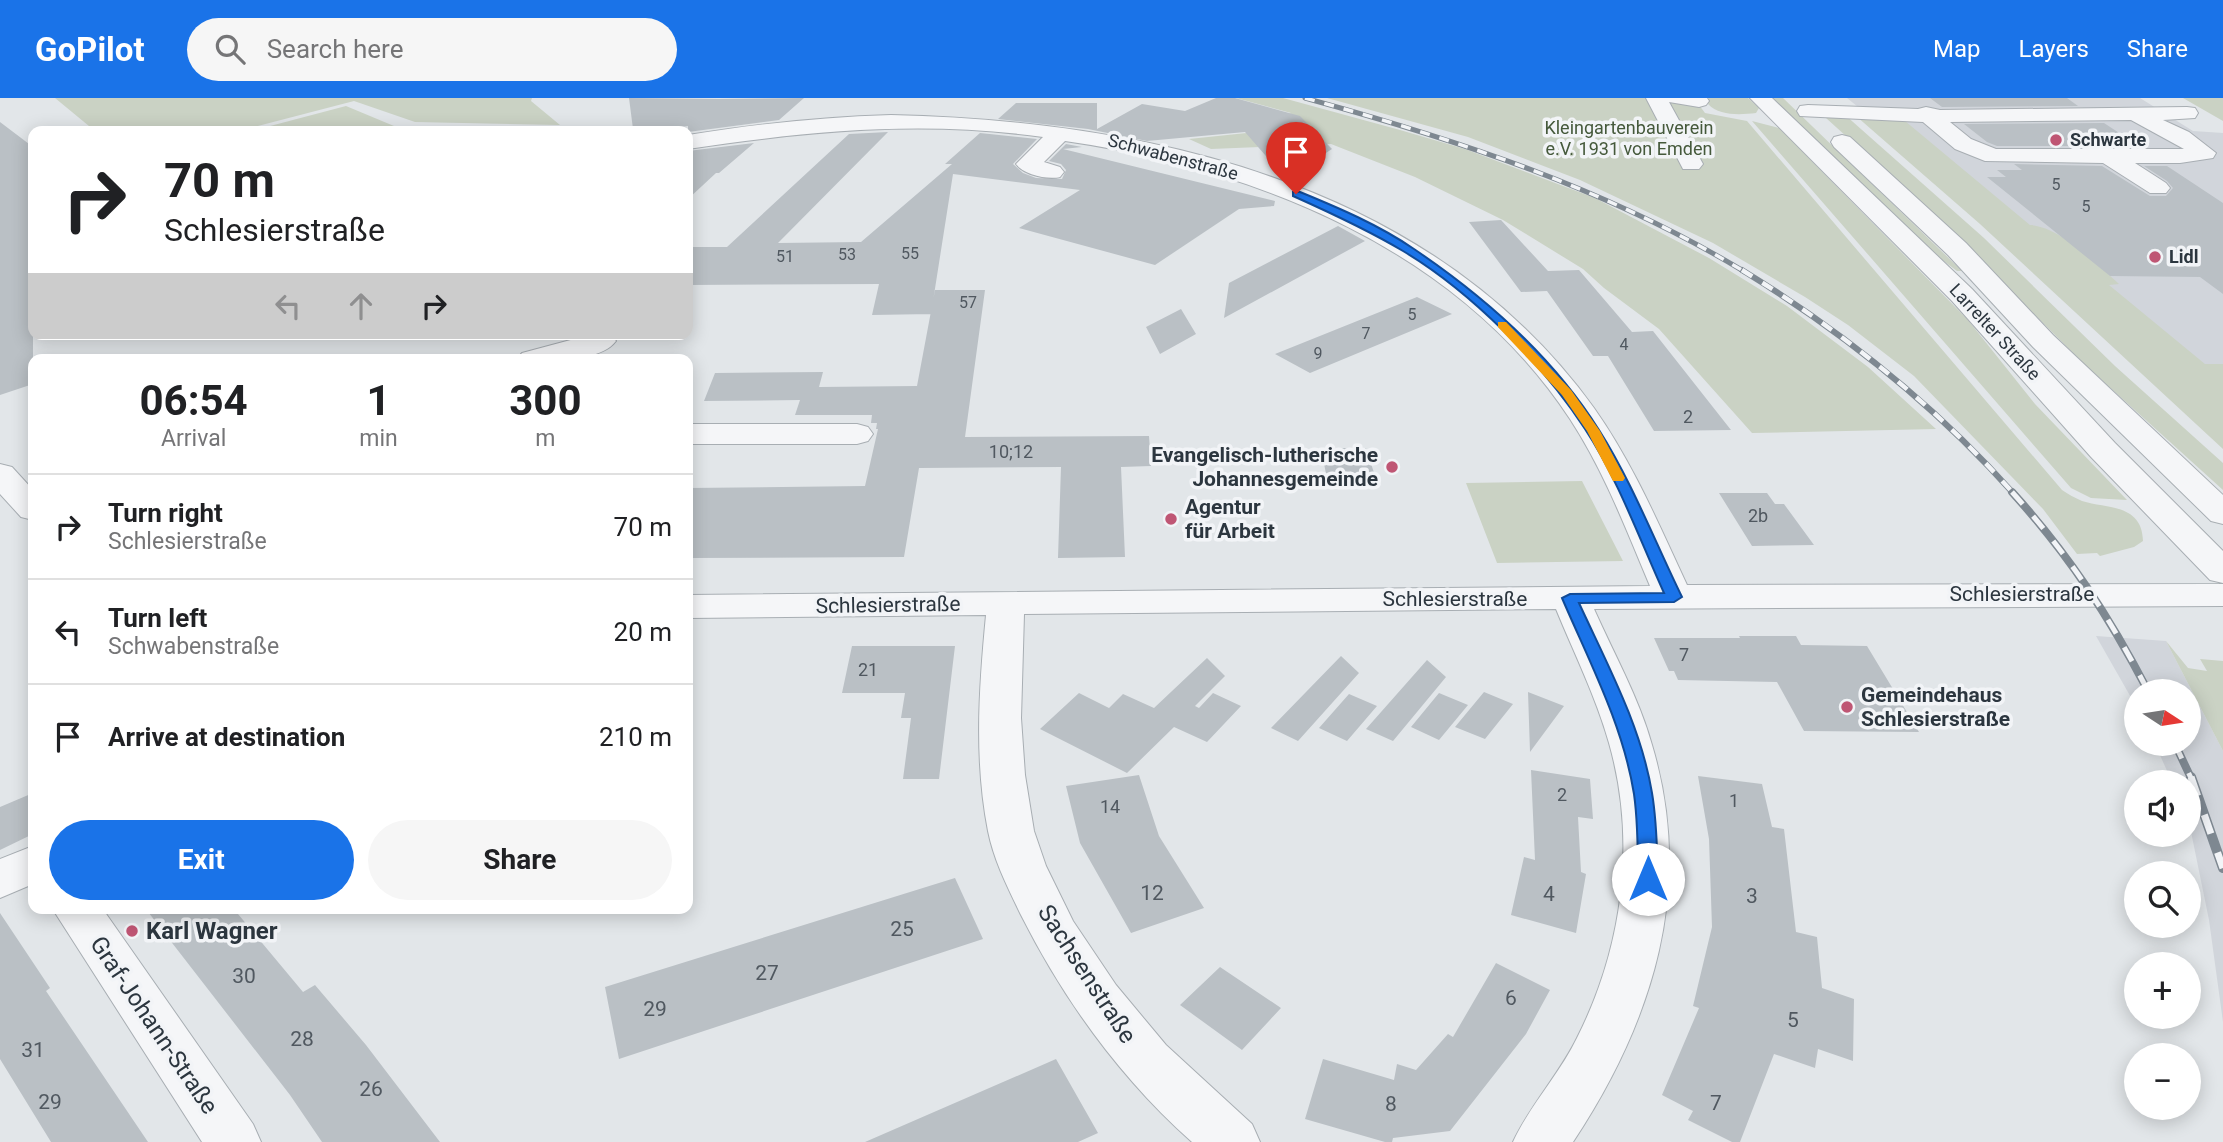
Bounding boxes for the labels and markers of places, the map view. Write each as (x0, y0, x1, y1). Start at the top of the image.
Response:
pin (1266, 122, 1326, 194)
place label: Schwarte (2070, 129, 2147, 150)
marker: Schwarte (2048, 132, 2064, 148)
place label: Lidl (2169, 246, 2198, 267)
marker: Lidl (2147, 249, 2163, 265)
place label: Evangelisch-lutherische Johannesgemeinde (1151, 443, 1378, 491)
marker: Evangelisch-lutherische Johannesgemeinde (1384, 459, 1400, 475)
place label: Agentur für Arbeit (1185, 495, 1275, 543)
marker: Agentur für Arbeit (1163, 511, 1179, 527)
place label: Gemeindehaus Schlesierstraße (1861, 683, 2010, 731)
marker: Gemeindehaus Schlesierstraße (1839, 699, 1855, 715)
place label: Karl Wagner (146, 917, 278, 945)
marker: Karl Wagner (124, 923, 140, 939)

